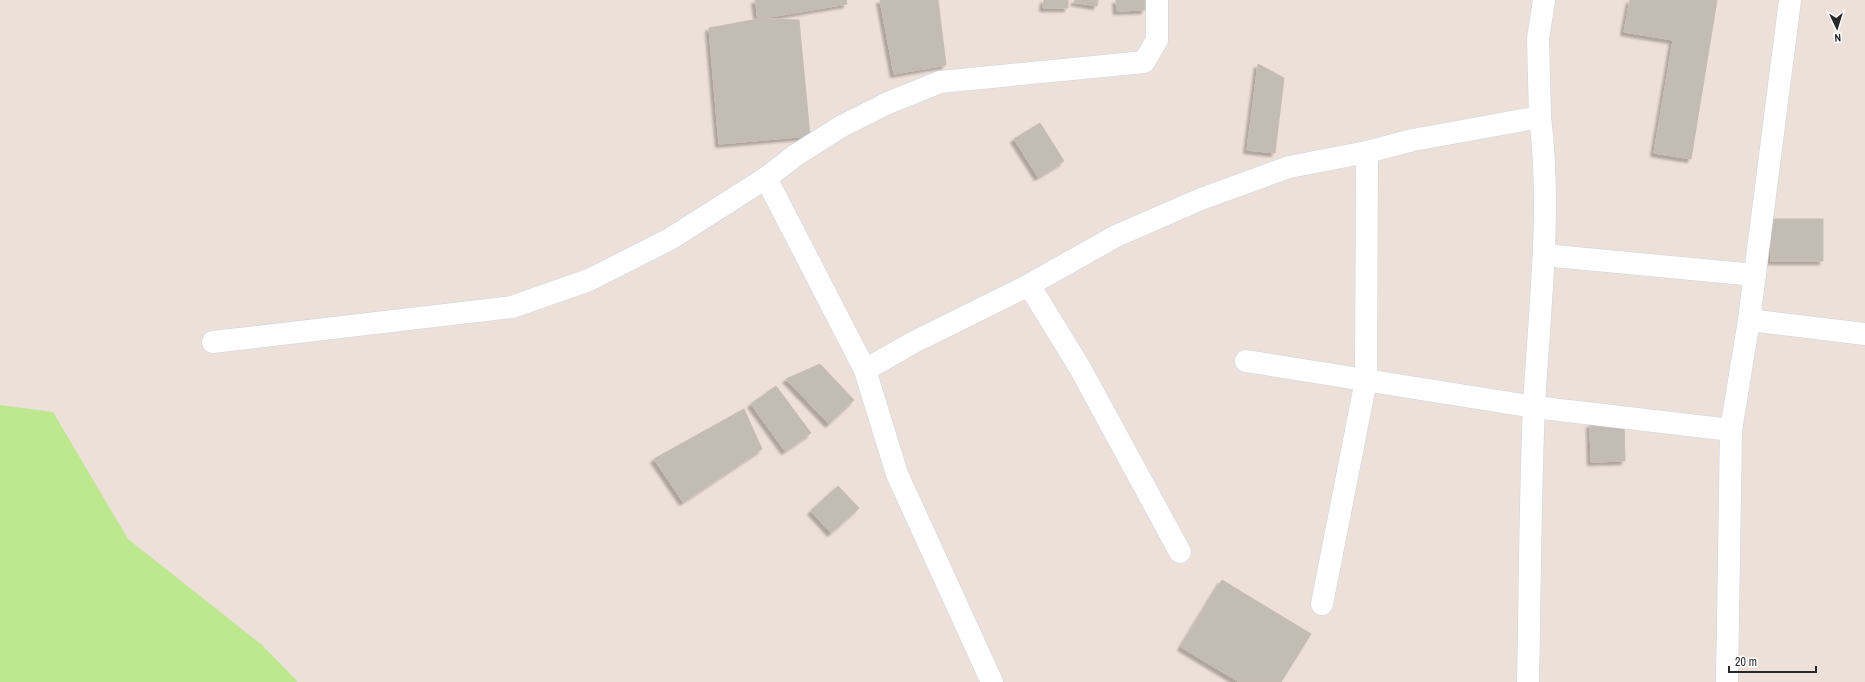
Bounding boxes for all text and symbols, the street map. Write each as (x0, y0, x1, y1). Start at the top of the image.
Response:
north arrow (1817, 8, 1857, 48)
text: N (1834, 31, 1841, 45)
scale bar (1729, 648, 1816, 674)
text: 20 m (1735, 654, 1757, 670)

